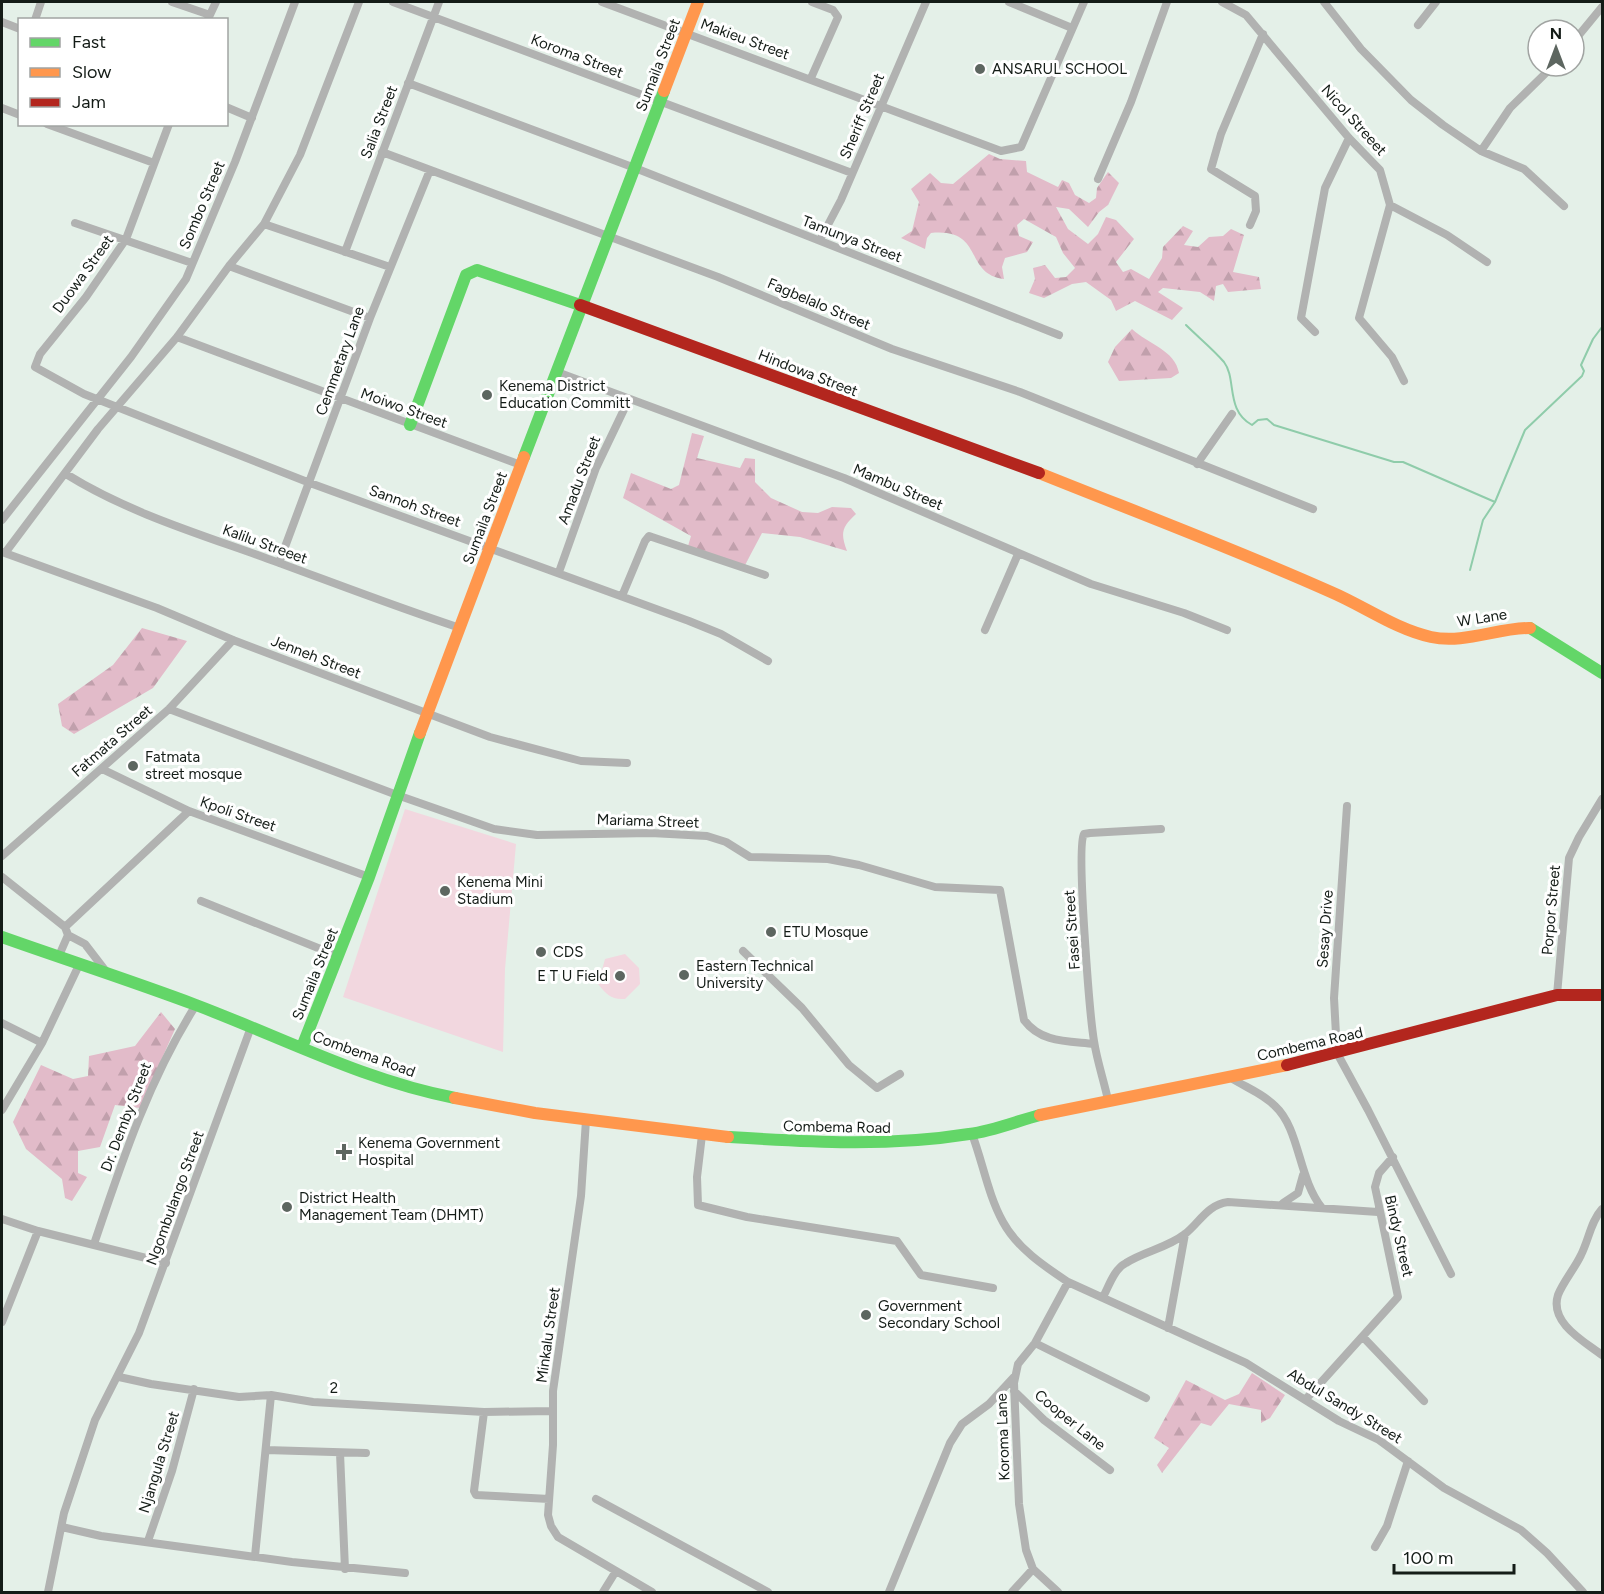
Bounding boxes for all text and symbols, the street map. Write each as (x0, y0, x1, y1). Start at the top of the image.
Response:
street label: Makieu Street (698, 15, 792, 64)
street label: Sumaila Street (632, 16, 684, 114)
legend (18, 18, 228, 126)
north arrow (1526, 18, 1586, 78)
text: N (1550, 24, 1562, 43)
street label: Koroma Street (528, 30, 626, 82)
text: Fast (72, 31, 106, 53)
place label: ANSARUL SCHOOL (992, 60, 1127, 78)
text: Slow (72, 61, 111, 83)
marker: ANSARUL SCHOOL (973, 62, 987, 76)
street label: Sheriff Street (836, 70, 888, 161)
street label: Nicol Streeet (1317, 81, 1391, 159)
street label: Salia Street (357, 83, 401, 161)
text: Jam (72, 91, 106, 113)
street label: Sombo Street (175, 158, 229, 252)
street label: Tamunya Street (800, 212, 905, 266)
street label: Duowa Street (49, 231, 118, 317)
street label: Fagbelalo Street (765, 274, 874, 334)
street label: Cemmetary Lane (312, 304, 368, 418)
street label: Hindowa Street (756, 346, 861, 400)
place label: Kenema District Education Committ (499, 377, 631, 412)
street label: Moiwo Street (358, 384, 450, 432)
marker: Kenema District Education Committ (480, 388, 494, 402)
street label: Amadu Street (554, 433, 604, 527)
street label: Mambu Street (850, 460, 946, 514)
street label: Sumaila Street (459, 469, 511, 567)
street label: Sannoh Street (367, 481, 464, 531)
street label: Kalilu Streeet (220, 520, 310, 568)
street label: W Lane (1456, 605, 1508, 631)
street label: Jenneh Street (268, 632, 364, 683)
street label: Fatmata Street (68, 701, 156, 781)
place label: Fatmata street mosque (145, 748, 242, 783)
marker: Fatmata street mosque (126, 759, 140, 773)
street label: Kpoli Street (198, 793, 279, 836)
street label: Mariama Street (596, 810, 700, 832)
street label: Porpor Street (1538, 864, 1564, 956)
place label: Kenema Mini Stadium (457, 873, 543, 908)
marker: Kenema Mini Stadium (438, 884, 452, 898)
street label: Fasei Street (1060, 889, 1084, 971)
street label: Sesay Drive (1313, 889, 1337, 969)
place label: ETU Mosque (783, 923, 868, 941)
street label: Sumaila Street (288, 925, 342, 1023)
marker: ETU Mosque (764, 925, 778, 939)
place label: CDS (553, 943, 583, 961)
marker: CDS (534, 945, 548, 959)
place label: Eastern Technical University (696, 957, 813, 992)
place label: E T U Field (537, 967, 608, 985)
marker: Eastern Technical University (677, 968, 691, 982)
marker: E T U Field (613, 969, 627, 983)
street label: Combema Road (1255, 1023, 1365, 1065)
street label: Combema Road (310, 1027, 418, 1081)
street label: Dr. Demby Street (97, 1059, 155, 1174)
street label: Combema Road (783, 1117, 891, 1137)
street label: Ngombulango Street (142, 1128, 208, 1268)
place label: Kenema Government Hospital (358, 1134, 500, 1169)
marker: Kenema Government Hospital (335, 1143, 353, 1161)
place label: District Health Management Team (DHMT) (299, 1189, 484, 1224)
street label: Bindy Street (1381, 1193, 1417, 1279)
marker: District Health Management Team (DHMT) (280, 1200, 294, 1214)
street label: Minkalu Street (532, 1286, 564, 1384)
place label: Government Secondary School (878, 1297, 1000, 1332)
marker: Government Secondary School (859, 1308, 873, 1322)
street label: Abdul Sandy Street (1284, 1365, 1406, 1448)
street label: 2 (330, 1379, 338, 1397)
street label: Cooper Lane (1031, 1386, 1109, 1454)
street label: Koroma Lane (992, 1393, 1014, 1481)
street label: Njangula Street (135, 1409, 183, 1515)
scale bar (1394, 1537, 1514, 1575)
text: 100 m (1403, 1547, 1453, 1569)

